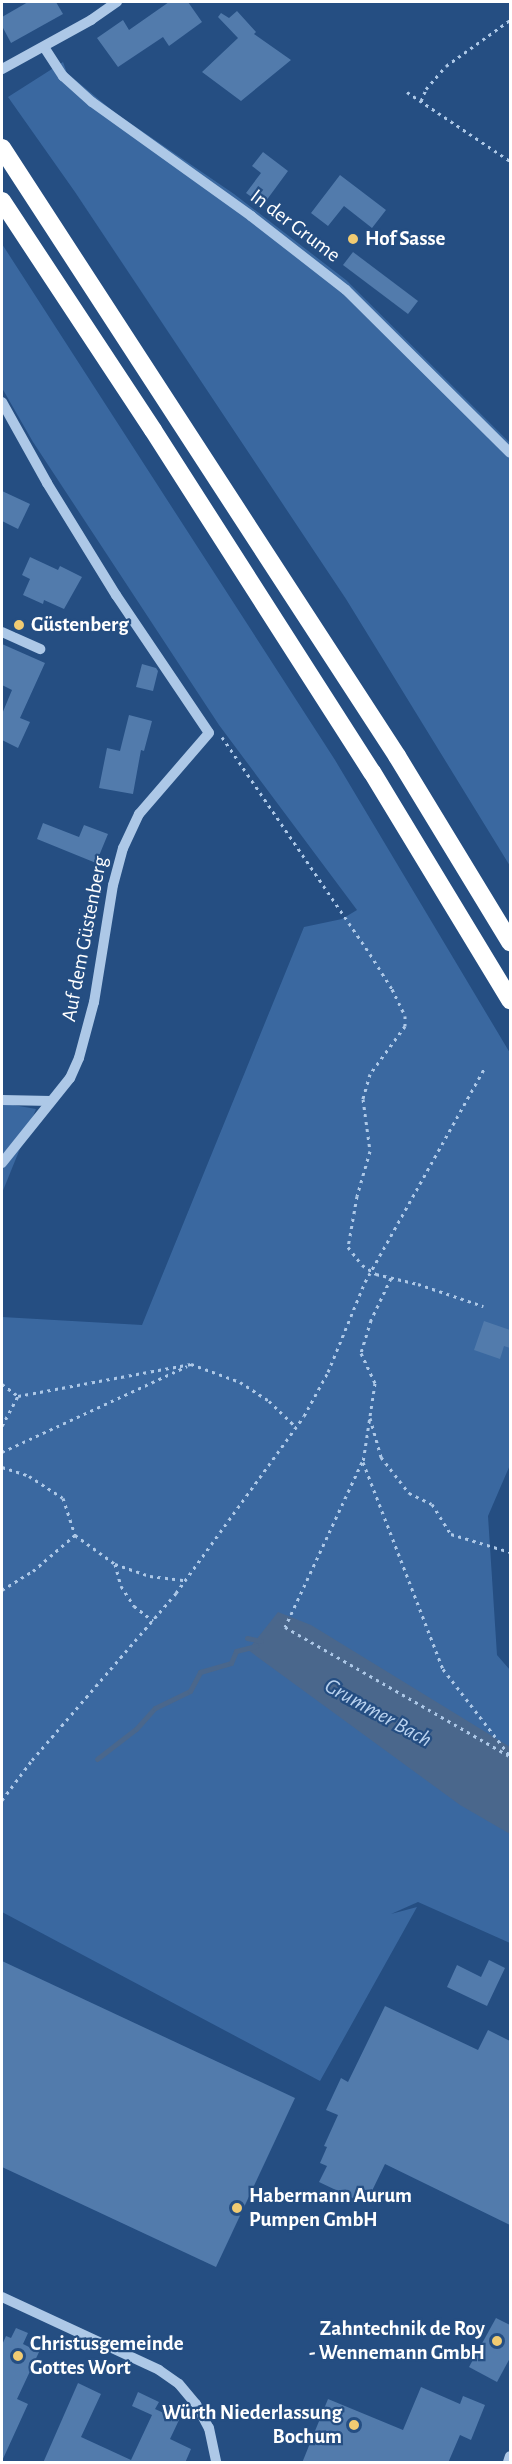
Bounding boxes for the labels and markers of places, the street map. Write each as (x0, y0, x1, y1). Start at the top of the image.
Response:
place label: Hof Sasse (365, 226, 445, 252)
marker: Hof Sasse (346, 232, 360, 246)
place label: Güstenberg (31, 612, 129, 638)
marker: Güstenberg (12, 618, 26, 632)
place label: Habermann Aurum Pumpen GmbH (249, 2183, 412, 2233)
marker: Habermann Aurum Pumpen GmbH (230, 2201, 244, 2215)
place label: Zahntechnik de Roy - Wennemann GmbH (309, 2316, 485, 2366)
place label: Christusgemeinde Gottes Wort (30, 2331, 184, 2381)
marker: Zahntechnik de Roy - Wennemann GmbH (490, 2334, 504, 2348)
marker: Christusgemeinde Gottes Wort (11, 2349, 25, 2363)
place label: Würth Niederlassung Bochum (162, 2400, 342, 2450)
marker: Würth Niederlassung Bochum (347, 2418, 361, 2432)

